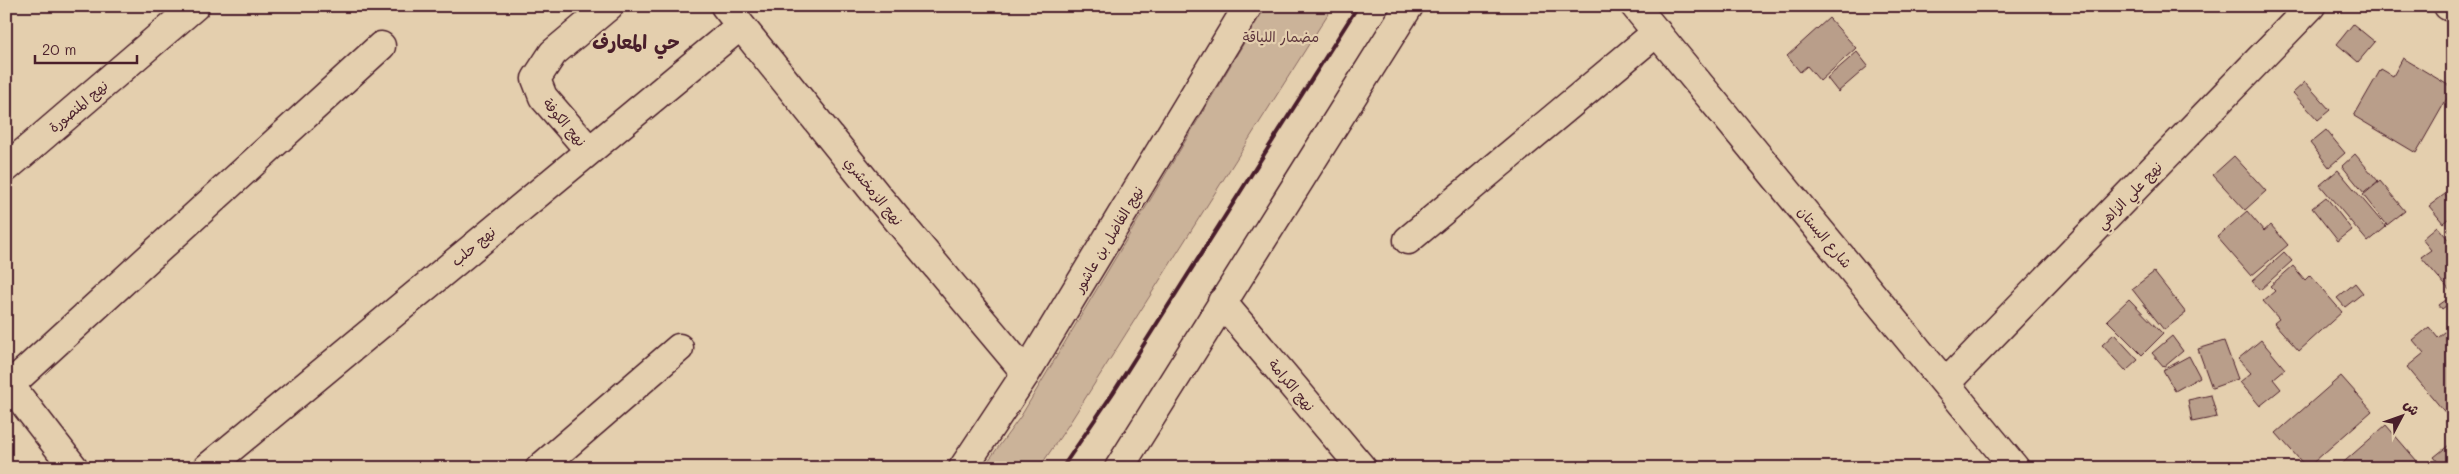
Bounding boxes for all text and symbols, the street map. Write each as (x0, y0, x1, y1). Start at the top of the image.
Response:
park label: مضمار اللياقة (1243, 27, 1319, 46)
district label: حي المعارف (592, 29, 680, 59)
scale bar (35, 32, 138, 64)
text: 20 m (42, 39, 76, 59)
street label: نهج المنصورة (44, 76, 112, 137)
street label: نهج الكوفة (538, 94, 591, 151)
street label: نهج الزمخشري (839, 153, 908, 231)
street label: نهج علي الزاهي (2092, 157, 2169, 236)
street label: نهج الفاضل بن عاشور (1068, 182, 1148, 297)
street label: شارع البستان (1793, 202, 1856, 272)
street label: نهج حلب (447, 222, 500, 271)
street label: نهج الكرامة (1264, 355, 1319, 416)
north arrow (2376, 392, 2426, 442)
text: ش (2400, 395, 2424, 419)

